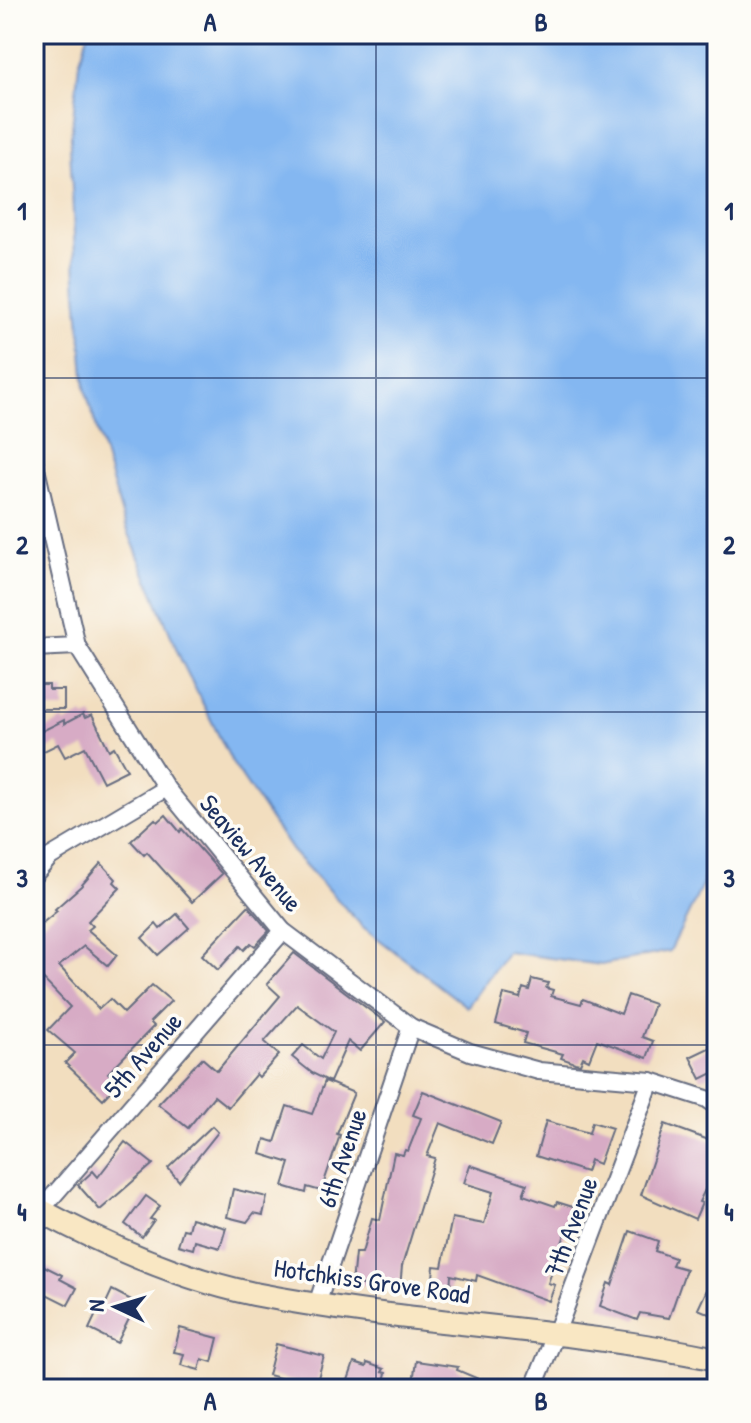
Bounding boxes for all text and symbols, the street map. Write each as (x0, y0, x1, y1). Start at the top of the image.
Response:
text: A (204, 4, 217, 39)
text: B (534, 4, 548, 39)
text: 1 (17, 193, 27, 228)
text: 1 (724, 193, 734, 228)
text: 2 (16, 527, 29, 562)
text: 2 (723, 527, 736, 562)
street label: Seaview Avenue (192, 787, 311, 919)
text: 3 (16, 860, 28, 895)
text: 3 (723, 860, 735, 895)
street label: 5th Avenue (96, 1004, 190, 1105)
street label: 6th Avenue (308, 1104, 375, 1212)
street label: 7th Avenue (535, 1172, 606, 1282)
text: 4 (17, 1194, 27, 1229)
text: 4 (724, 1194, 734, 1229)
street label: Hotchkiss Grove Road (272, 1249, 472, 1312)
north arrow (76, 1267, 156, 1347)
text: N (81, 1298, 111, 1312)
text: A (204, 1383, 217, 1418)
text: B (534, 1383, 548, 1418)

